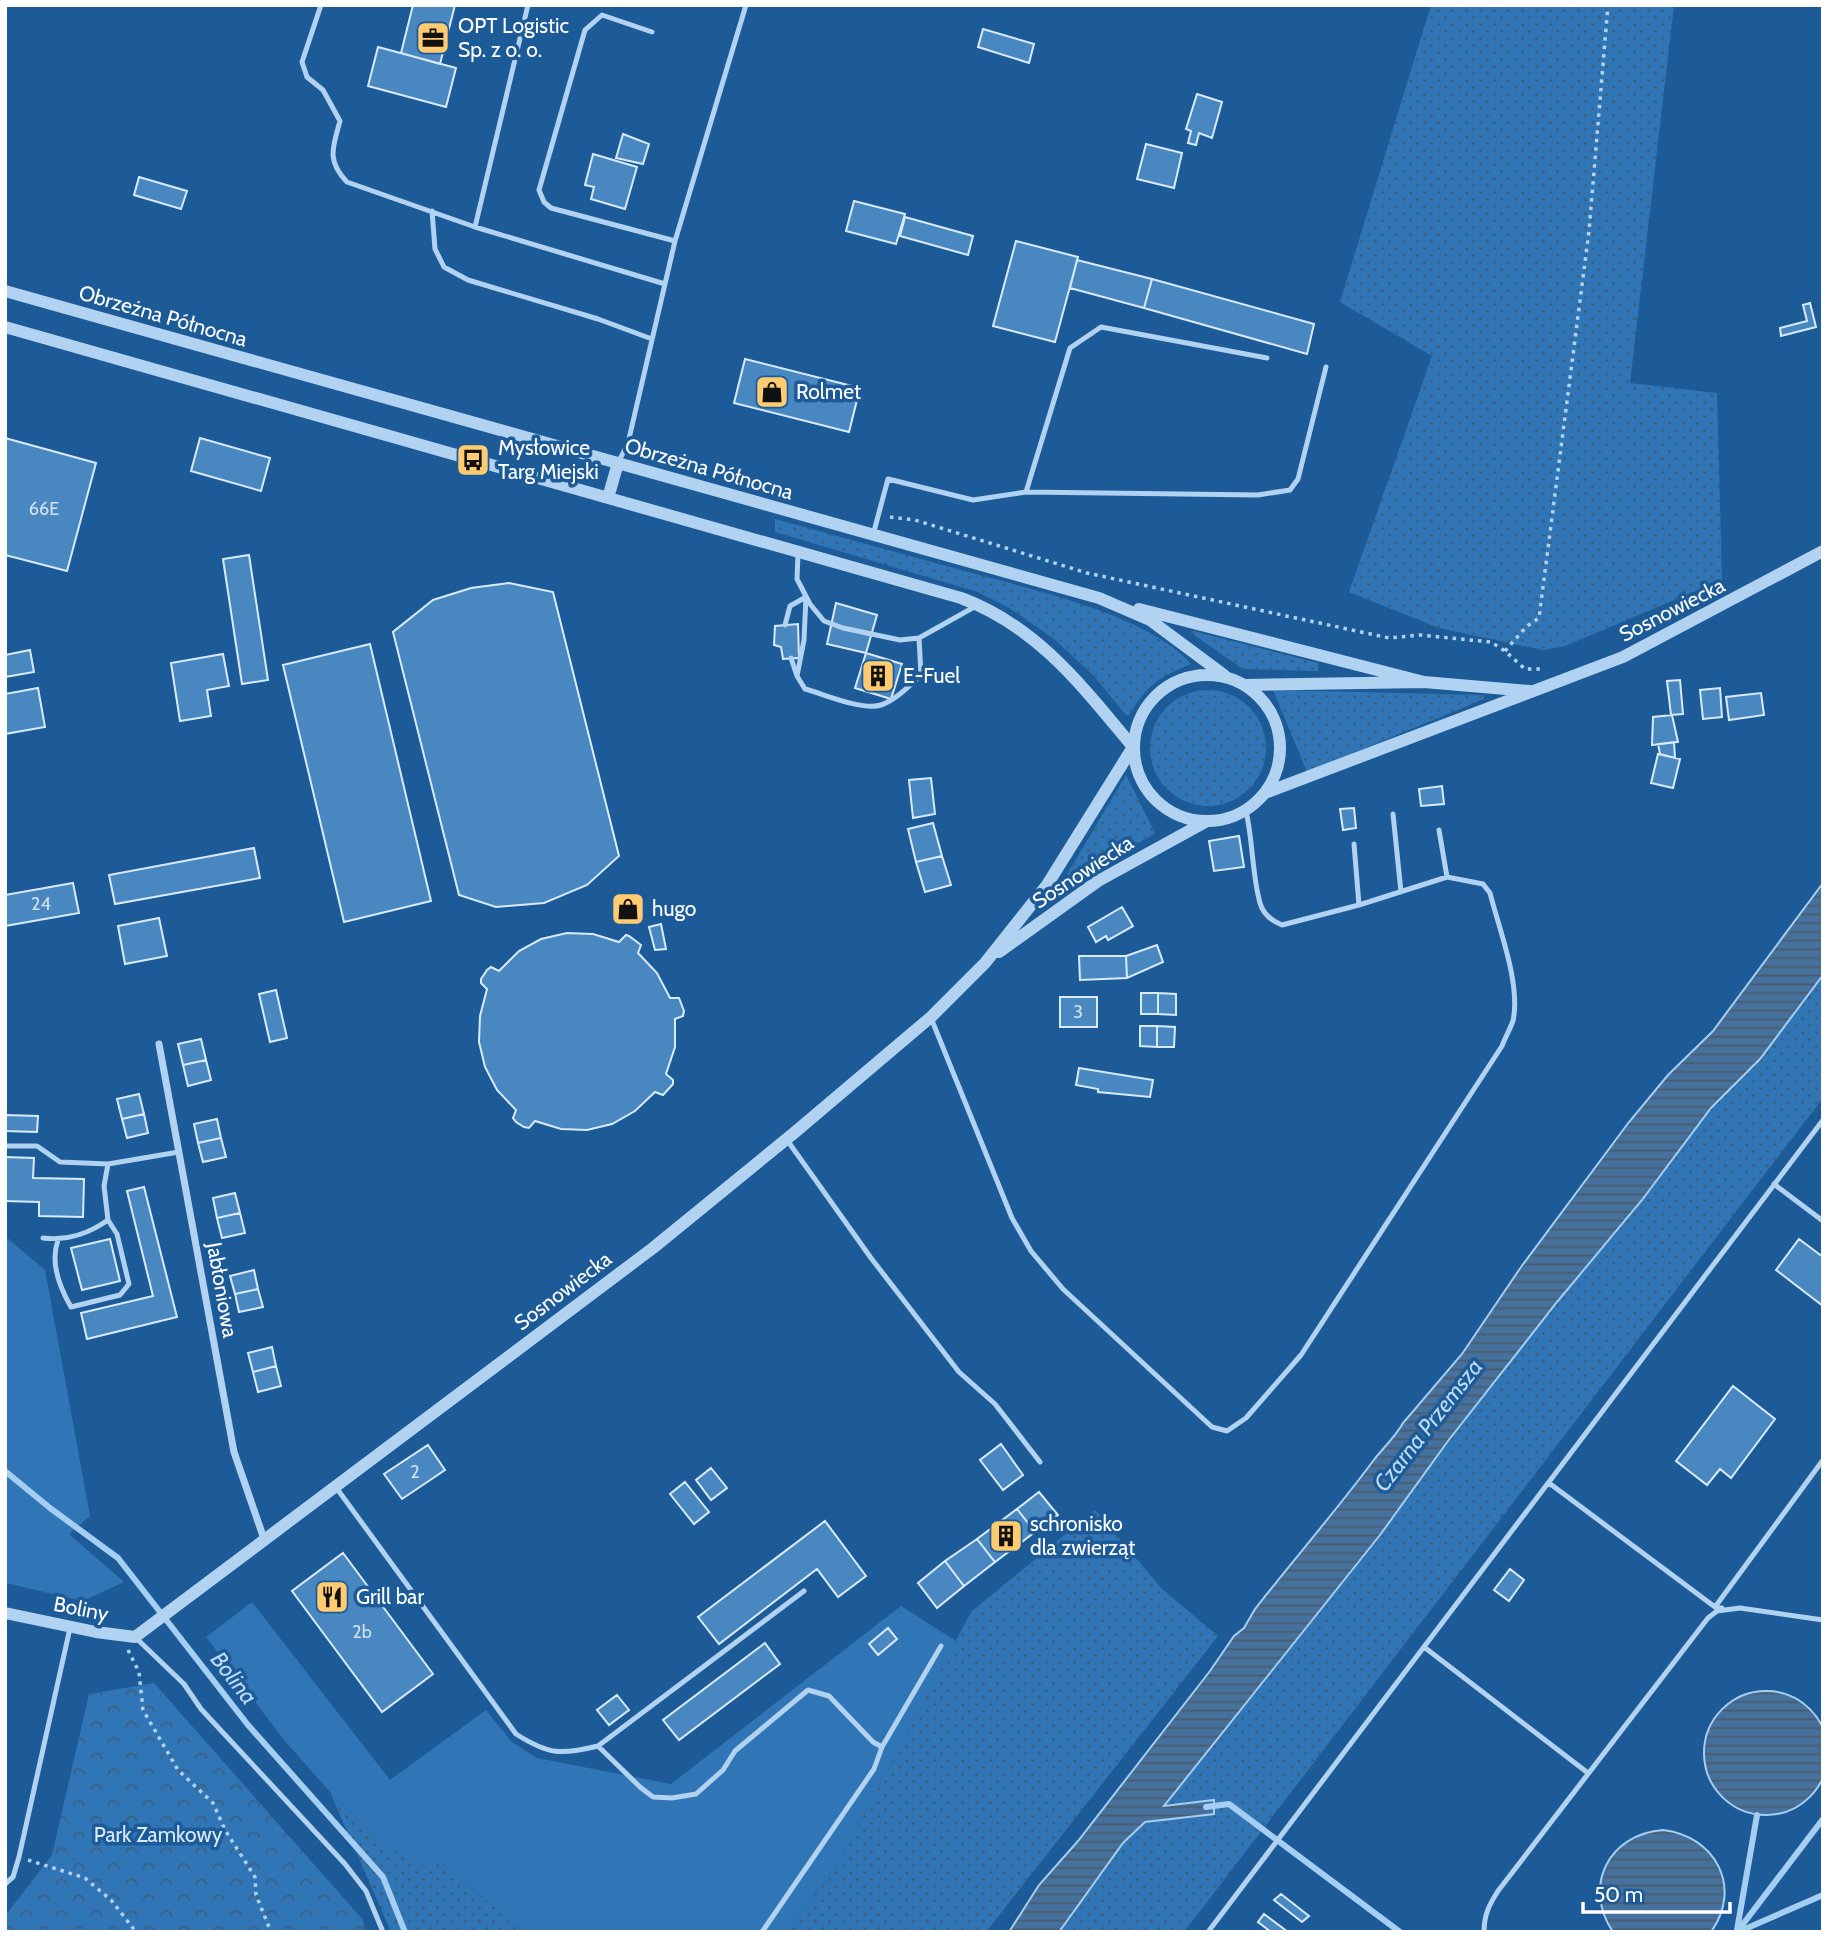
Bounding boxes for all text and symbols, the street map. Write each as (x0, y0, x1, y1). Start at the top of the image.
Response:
place label: OPT Logistic Sp. z o. o. (458, 13, 569, 62)
office icon: OPT Logistic Sp. z o. o. (414, 19, 452, 57)
street label: Obrzeżna Północna (76, 280, 250, 352)
shop icon: Rolmet (753, 373, 791, 411)
place label: Rolmet (796, 379, 861, 404)
street label: Obrzeżna Północna (622, 433, 796, 505)
place label: Mysłowice Targ Miejski (498, 435, 599, 485)
bus stop icon: Mysłowice Targ Miejski (454, 441, 492, 479)
house number: 66E (29, 498, 59, 520)
street label: Sosnowiecka (1615, 572, 1729, 647)
building icon: E-Fuel (859, 657, 897, 695)
place label: E-Fuel (903, 663, 960, 688)
street label: Sosnowiecka (1028, 830, 1138, 913)
shop icon: hugo (609, 890, 647, 928)
house number: 24 (31, 893, 51, 915)
place label: hugo (652, 896, 696, 921)
house number: 3 (1073, 1001, 1083, 1023)
street label: Jabłoniowa (202, 1239, 243, 1339)
street label: Sosnowiecka (509, 1246, 616, 1335)
water label: Czarna Przemsza (1368, 1353, 1488, 1497)
house number: 2 (410, 1461, 420, 1483)
place label: schronisko dla zwierząt (1030, 1511, 1135, 1560)
building icon: schronisko dla zwierząt (987, 1517, 1025, 1555)
restaurant icon: Grill bar (313, 1578, 351, 1616)
place label: Grill bar (356, 1584, 424, 1609)
street label: Boliny (51, 1591, 111, 1626)
house number: 2b (352, 1621, 372, 1643)
water label: Bolina (205, 1646, 263, 1710)
park label: Park Zamkowy (94, 1822, 223, 1847)
scale bar (1583, 1870, 1730, 1914)
text: 50 m (1594, 1882, 1643, 1907)

